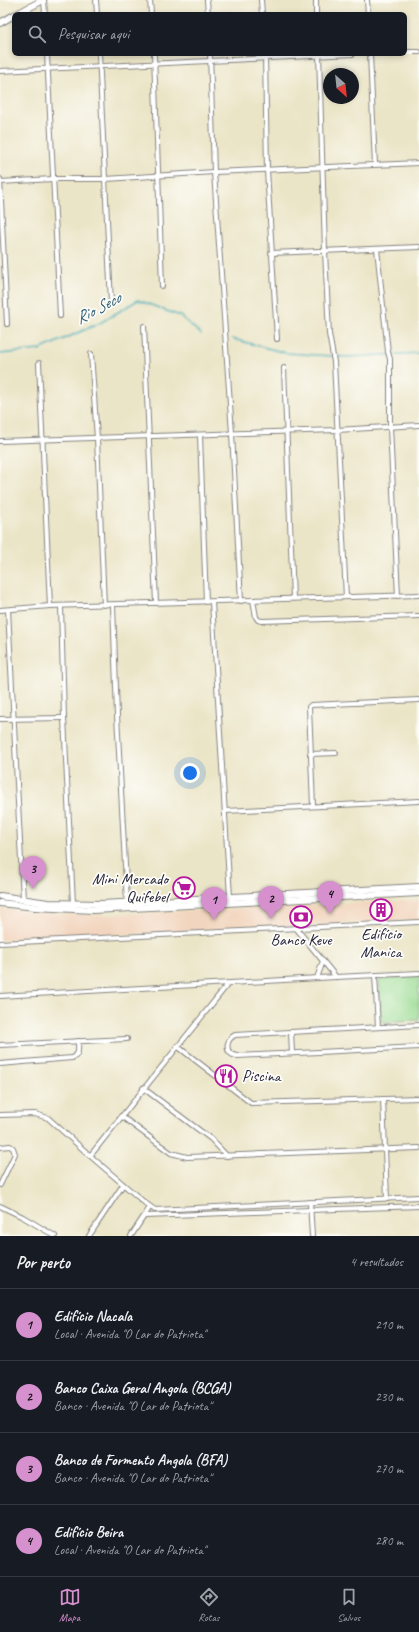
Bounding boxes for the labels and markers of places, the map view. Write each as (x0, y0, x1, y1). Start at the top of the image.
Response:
pin: 3 (20, 856, 46, 889)
place label: Mini Mercado Quifebel (92, 869, 171, 907)
supermarket icon: Mini Mercado Quifebel (171, 875, 197, 901)
pin: 4 (317, 881, 343, 914)
pin: 2 (258, 886, 284, 919)
pin: 1 (201, 887, 227, 920)
building icon: Edifício Manica (368, 897, 394, 923)
bank icon: Banco Keve (288, 904, 314, 930)
place label: Edifício Manica (361, 924, 403, 962)
place label: Banco Keve (271, 930, 333, 950)
restaurant icon: Piscina (213, 1063, 239, 1089)
place label: Piscina (242, 1066, 282, 1086)

